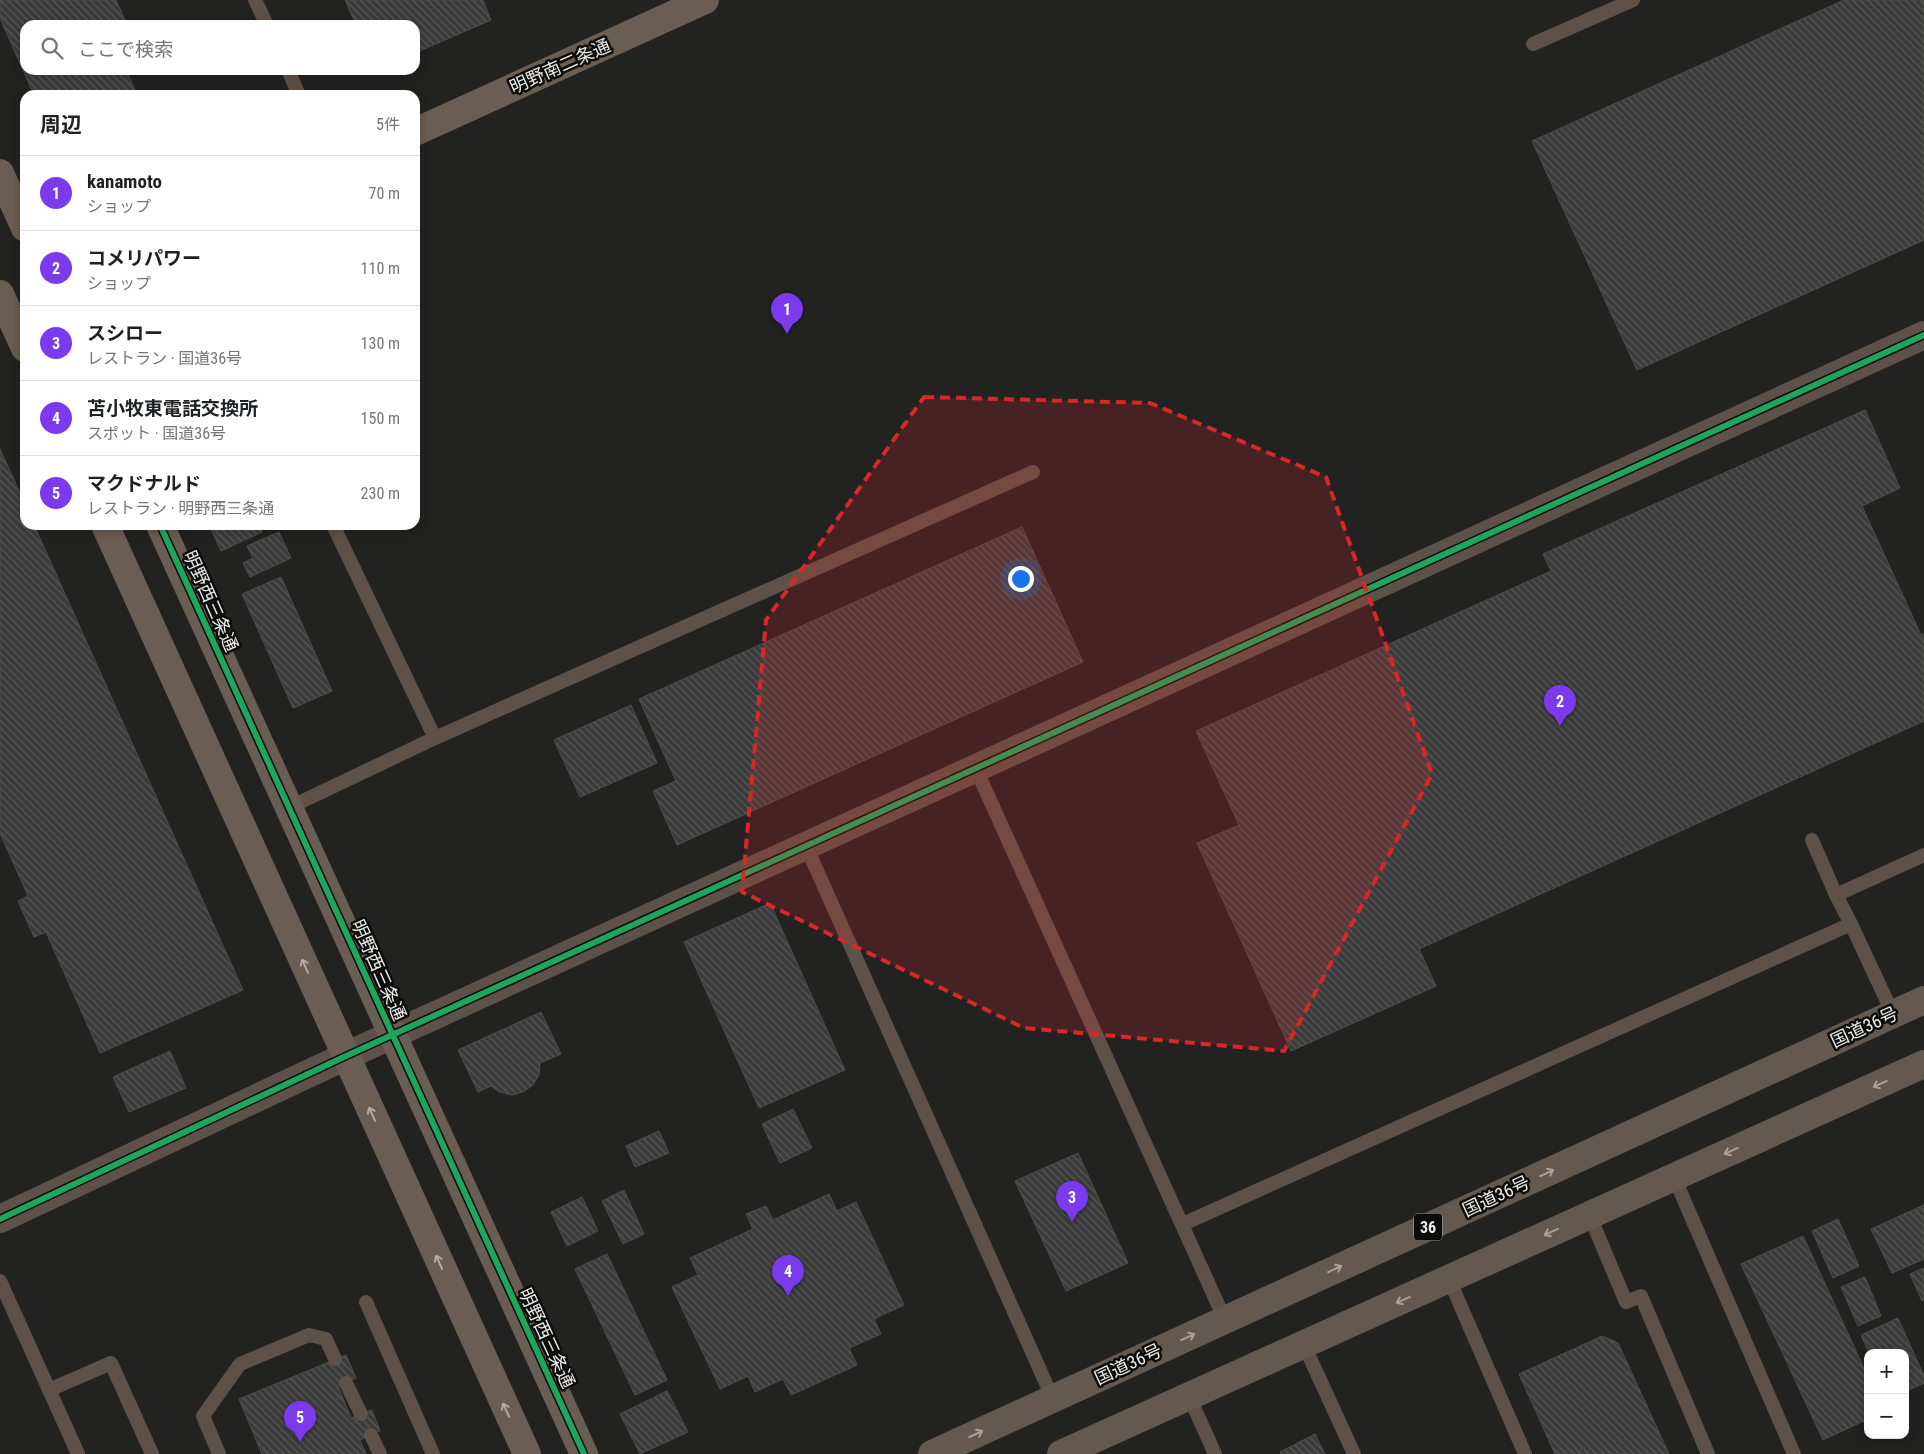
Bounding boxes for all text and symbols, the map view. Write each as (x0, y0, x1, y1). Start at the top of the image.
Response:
search box (20, 20, 420, 75)
icon: search (38, 34, 66, 62)
street label: 明野南二条通 (506, 34, 614, 98)
text: ここで検索 (78, 38, 173, 61)
text: 周辺 (40, 113, 82, 137)
text: 5件 (376, 115, 400, 134)
text: kanamoto (87, 170, 162, 193)
text: 1 (52, 184, 60, 203)
text: 70 m (368, 184, 400, 203)
text: ショップ (87, 197, 151, 216)
text: コメリパワー (87, 247, 201, 270)
text: 2 (52, 259, 60, 278)
text: 110 m (361, 259, 400, 278)
text: ショップ (87, 274, 151, 293)
pin: 1 (771, 293, 803, 334)
text: スシロー (87, 322, 163, 345)
text: 3 (52, 334, 60, 353)
text: 130 m (361, 334, 400, 353)
text: レストラン · 国道36号 (87, 349, 242, 368)
text: 苫小牧東電話交換所 (87, 397, 258, 420)
text: 4 (52, 409, 60, 428)
text: 150 m (361, 409, 400, 428)
text: スポット · 国道36号 (87, 424, 226, 443)
text: マクドナルド (87, 472, 201, 495)
text: 5 (52, 484, 60, 503)
text: 230 m (361, 484, 400, 503)
text: レストラン · 明野西三条通 (87, 499, 274, 518)
street label: 明野西三条通 (179, 547, 243, 655)
your location (1008, 566, 1034, 592)
pin: 2 (1544, 685, 1576, 726)
street label: 明野西三条通 (347, 916, 411, 1024)
one-way arrow (299, 959, 309, 974)
street label: 国道36号 (1827, 1002, 1901, 1052)
one-way arrow (1873, 1080, 1888, 1090)
one-way arrow (366, 1107, 376, 1122)
one-way arrow (1724, 1147, 1739, 1157)
one-way arrow (1539, 1167, 1554, 1177)
street label: 国道36号 (1459, 1171, 1533, 1221)
pin: 3 (1056, 1181, 1088, 1222)
road number: 36 (1414, 1214, 1442, 1240)
one-way arrow (1544, 1227, 1559, 1237)
one-way arrow (434, 1255, 444, 1270)
pin: 4 (772, 1255, 804, 1296)
one-way arrow (1328, 1264, 1343, 1274)
street label: 明野西三条通 (515, 1285, 579, 1391)
one-way arrow (1396, 1295, 1411, 1305)
one-way arrow (1180, 1332, 1195, 1341)
street label: 国道36号 (1091, 1339, 1165, 1389)
map controls (1864, 1349, 1909, 1439)
button: + (1864, 1349, 1909, 1394)
button: − (1864, 1394, 1909, 1439)
pin: 5 (284, 1401, 316, 1442)
one-way arrow (501, 1403, 511, 1418)
one-way arrow (968, 1428, 983, 1438)

